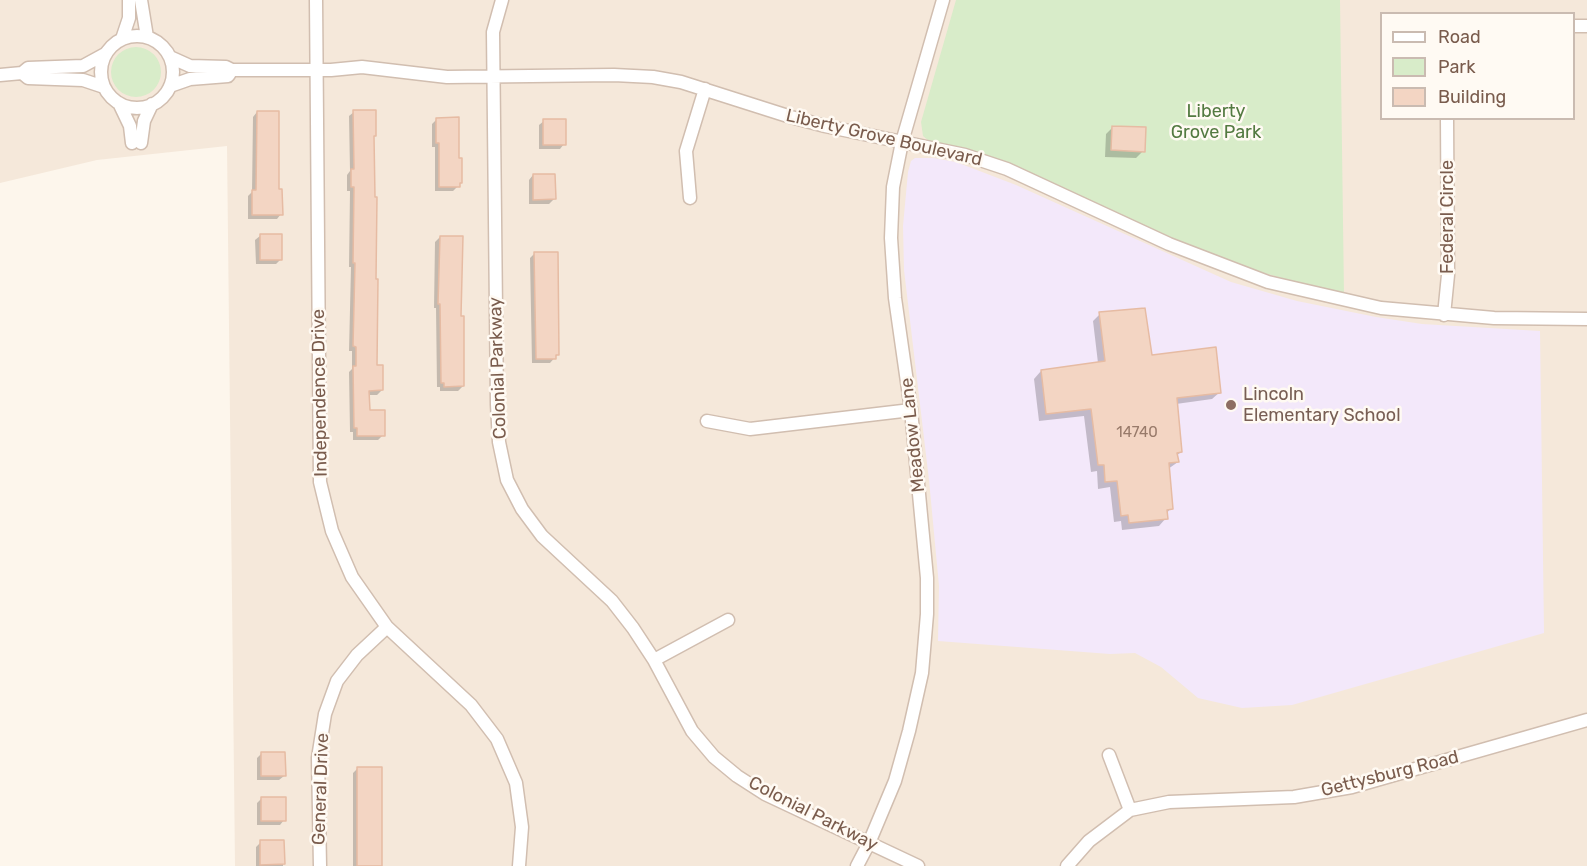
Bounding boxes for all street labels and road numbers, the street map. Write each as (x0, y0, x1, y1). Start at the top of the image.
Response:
street label: Liberty Grove Boulevard (784, 105, 984, 171)
street label: Federal Circle (1437, 160, 1459, 274)
street label: Colonial Parkway (485, 297, 511, 439)
street label: Independence Drive (308, 309, 332, 477)
street label: Meadow Lane (896, 377, 930, 493)
street label: General Drive (308, 733, 334, 845)
street label: Gettysburg Road (1319, 746, 1461, 802)
street label: Colonial Parkway (745, 772, 881, 856)

